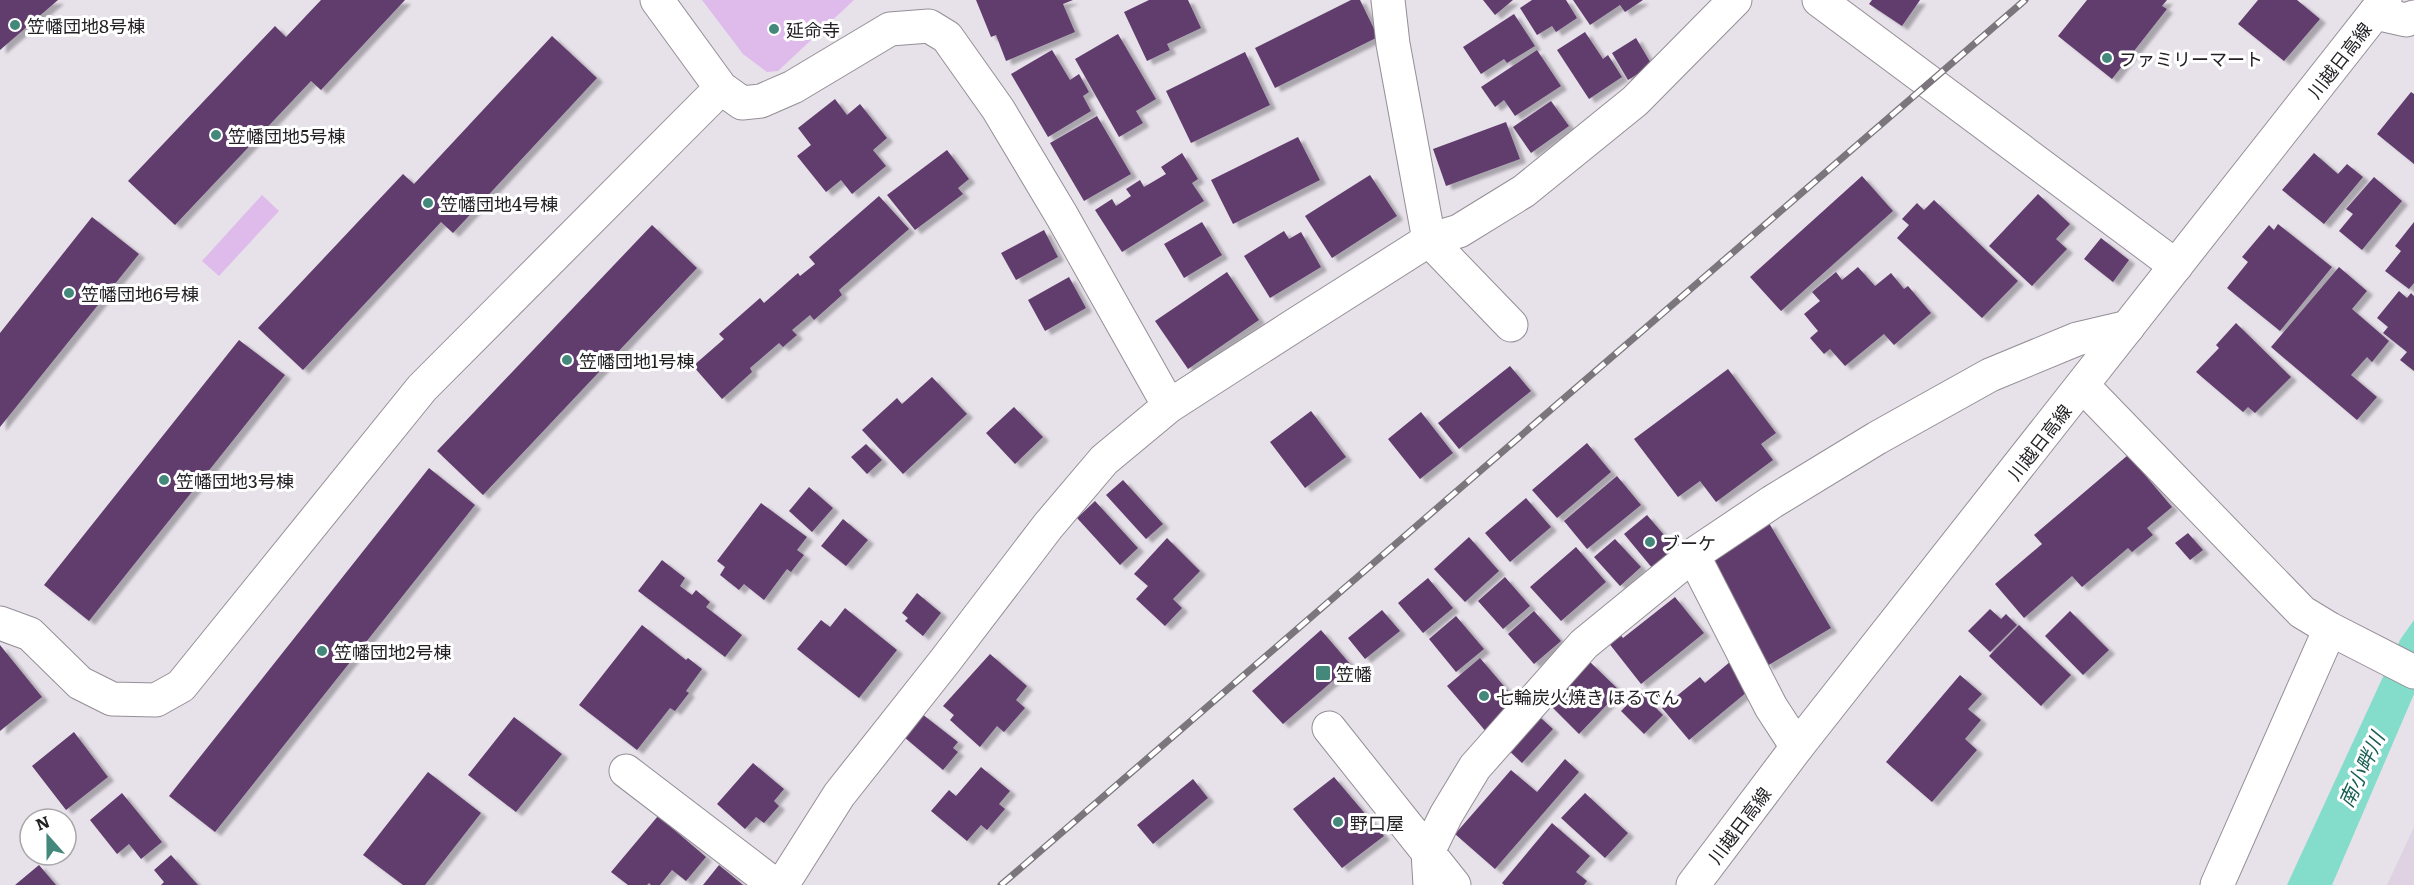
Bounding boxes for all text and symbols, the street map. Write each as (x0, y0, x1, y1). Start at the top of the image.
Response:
place label: 笠幡団地8号棟 (27, 12, 145, 39)
place label: 延命寺 (786, 16, 840, 43)
street label: 川越日高線 (2301, 16, 2377, 104)
marker: 笠幡団地8号棟 (8, 18, 22, 32)
marker: 延命寺 (767, 22, 781, 36)
place label: ファミリーマート (2119, 45, 2263, 72)
marker: ファミリーマート (2100, 51, 2114, 65)
place label: 笠幡団地5号棟 (228, 122, 345, 149)
marker: 笠幡団地5号棟 (209, 128, 223, 142)
place label: 笠幡団地4号棟 (440, 190, 558, 217)
marker: 笠幡団地4号棟 (421, 196, 435, 210)
place label: 笠幡団地6号棟 (81, 280, 199, 307)
marker: 笠幡団地6号棟 (62, 286, 76, 300)
place label: 笠幡団地1号棟 (579, 347, 694, 374)
marker: 笠幡団地1号棟 (560, 353, 574, 367)
street label: 川越日高線 (2001, 398, 2077, 486)
place label: 笠幡団地3号棟 (176, 467, 294, 494)
marker: 笠幡団地3号棟 (157, 473, 171, 487)
place label: ブーケ (1662, 529, 1716, 556)
marker: ブーケ (1643, 535, 1657, 549)
place label: 笠幡団地2号棟 (334, 638, 451, 665)
marker: 笠幡団地2号棟 (315, 644, 329, 658)
place label: 笠幡 (1336, 660, 1372, 687)
marker: 笠幡 (1314, 664, 1332, 682)
place label: 七輪炭火焼き ほるでん (1496, 683, 1680, 710)
marker: 七輪炭火焼き ほるでん (1477, 689, 1491, 703)
water label: 南小畔川 (2330, 725, 2391, 812)
street label: 川越日高線 (1701, 781, 1777, 869)
north arrow (18, 807, 78, 867)
text: N (32, 808, 53, 836)
place label: 野口屋 (1350, 809, 1404, 836)
marker: 野口屋 (1331, 815, 1345, 829)

